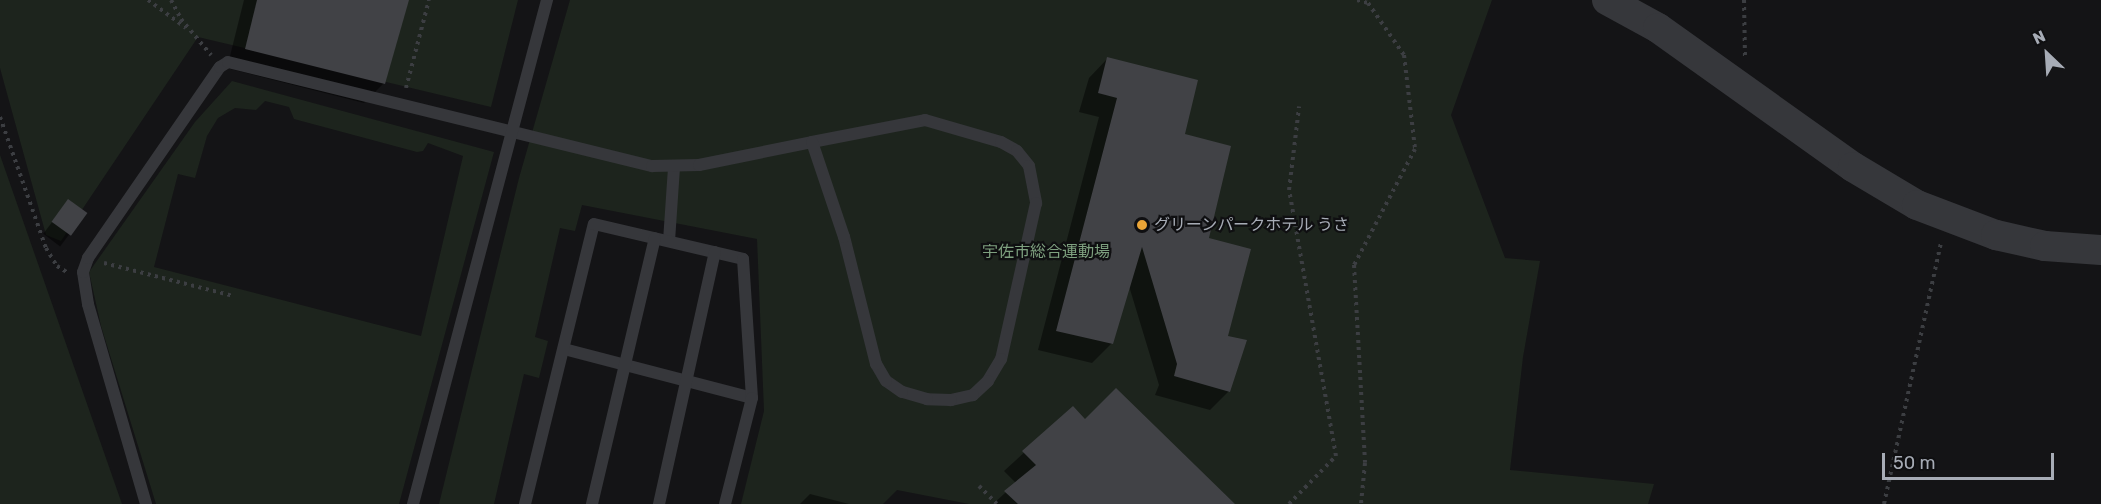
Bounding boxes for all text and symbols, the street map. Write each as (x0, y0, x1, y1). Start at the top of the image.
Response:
north arrow (2017, 24, 2077, 84)
text: N (2030, 26, 2048, 48)
place label: グリーンパークホテル うさ (1154, 215, 1350, 235)
marker: グリーンパークホテル うさ (1135, 218, 1149, 232)
park label: 宇佐市総合運動場 (982, 242, 1110, 262)
scale bar (1885, 441, 2058, 479)
text: 50 m (1893, 452, 1936, 474)

